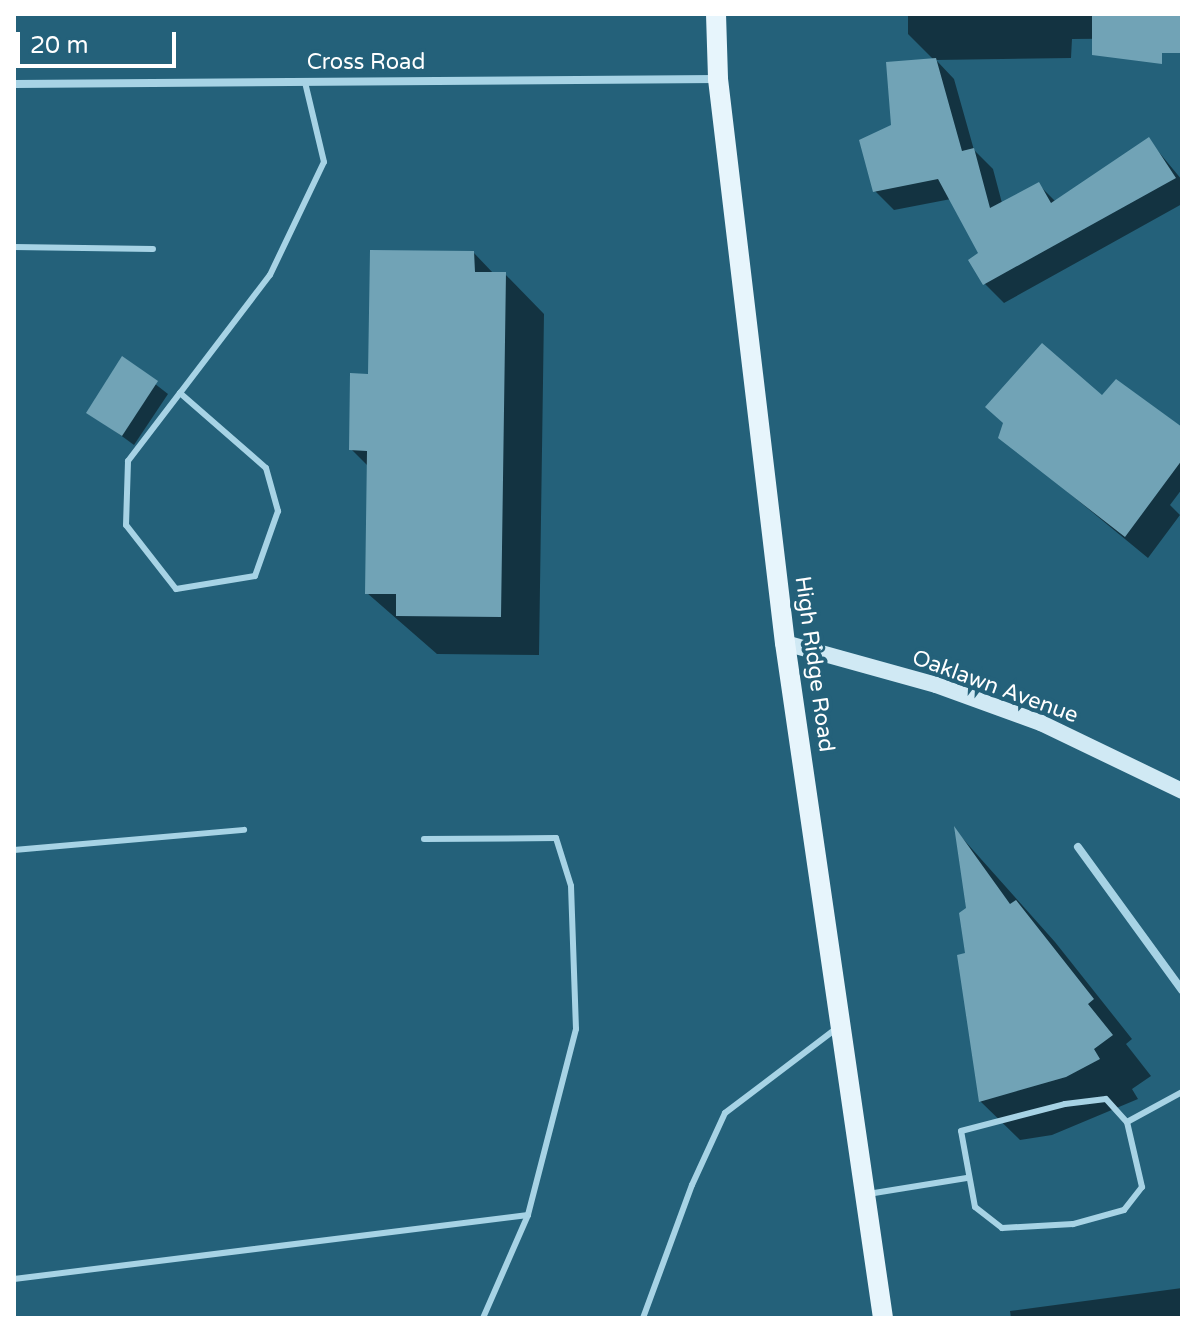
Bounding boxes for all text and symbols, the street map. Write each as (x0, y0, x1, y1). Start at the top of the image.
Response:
scale bar (20, 16, 180, 66)
text: 20 m (30, 31, 88, 60)
street label: Cross Road (307, 50, 425, 76)
street label: High Ridge Road (789, 574, 839, 754)
street label: Oaklawn Avenue (908, 645, 1082, 729)

